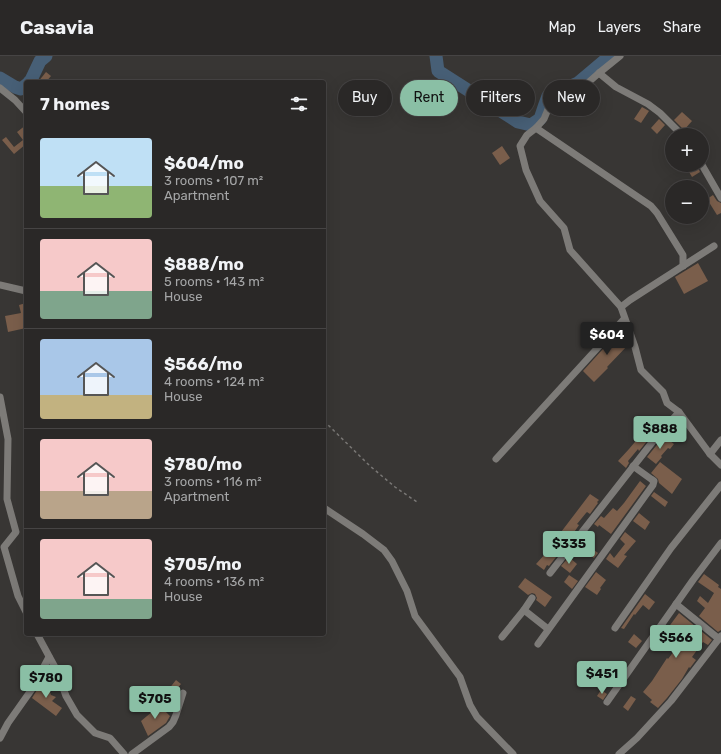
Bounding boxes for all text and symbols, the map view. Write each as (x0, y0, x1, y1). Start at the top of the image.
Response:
text: Casavia (20, 16, 94, 39)
text: Map (549, 19, 576, 36)
text: Layers (598, 19, 641, 36)
text: Share (663, 19, 701, 36)
chip: Buy (338, 80, 392, 116)
chip: Rent (400, 80, 458, 116)
chip: Filters (466, 80, 535, 116)
chip: New (543, 80, 600, 116)
icon: filters (288, 93, 310, 115)
text: 7 homes (40, 94, 110, 114)
map controls (665, 128, 709, 224)
button: + (665, 128, 709, 172)
text: $604/mo (164, 153, 244, 173)
icon: home (72, 154, 120, 202)
text: 3 rooms · 107 m² (164, 173, 263, 188)
button: − (665, 180, 709, 224)
text: Apartment (164, 188, 229, 203)
text: $888/mo (164, 254, 244, 274)
icon: home (72, 255, 120, 303)
text: 5 rooms · 143 m² (164, 274, 264, 289)
text: House (164, 289, 202, 304)
pin: $604 (583, 322, 631, 356)
text: $604 (590, 327, 624, 342)
text: $566/mo (164, 354, 243, 374)
icon: home (72, 355, 120, 403)
text: 4 rooms · 124 m² (164, 374, 264, 389)
text: House (164, 389, 202, 404)
pin: $888 (636, 416, 684, 450)
text: $888 (642, 421, 678, 436)
text: $780/mo (164, 454, 242, 474)
icon: home (72, 455, 120, 503)
text: 3 rooms · 116 m² (164, 474, 262, 489)
text: Apartment (164, 489, 229, 504)
pin: $335 (545, 531, 593, 565)
text: $335 (552, 536, 586, 551)
text: $705/mo (164, 554, 242, 574)
icon: home (72, 555, 120, 603)
text: 4 rooms · 136 m² (164, 574, 264, 589)
text: House (164, 589, 202, 604)
pin: $566 (652, 625, 700, 659)
text: $566 (659, 630, 693, 645)
pin: $451 (578, 661, 626, 695)
pin: $780 (22, 665, 70, 699)
text: $451 (586, 666, 618, 681)
text: $780 (29, 670, 63, 685)
pin: $705 (131, 686, 179, 720)
text: $705 (138, 691, 172, 706)

